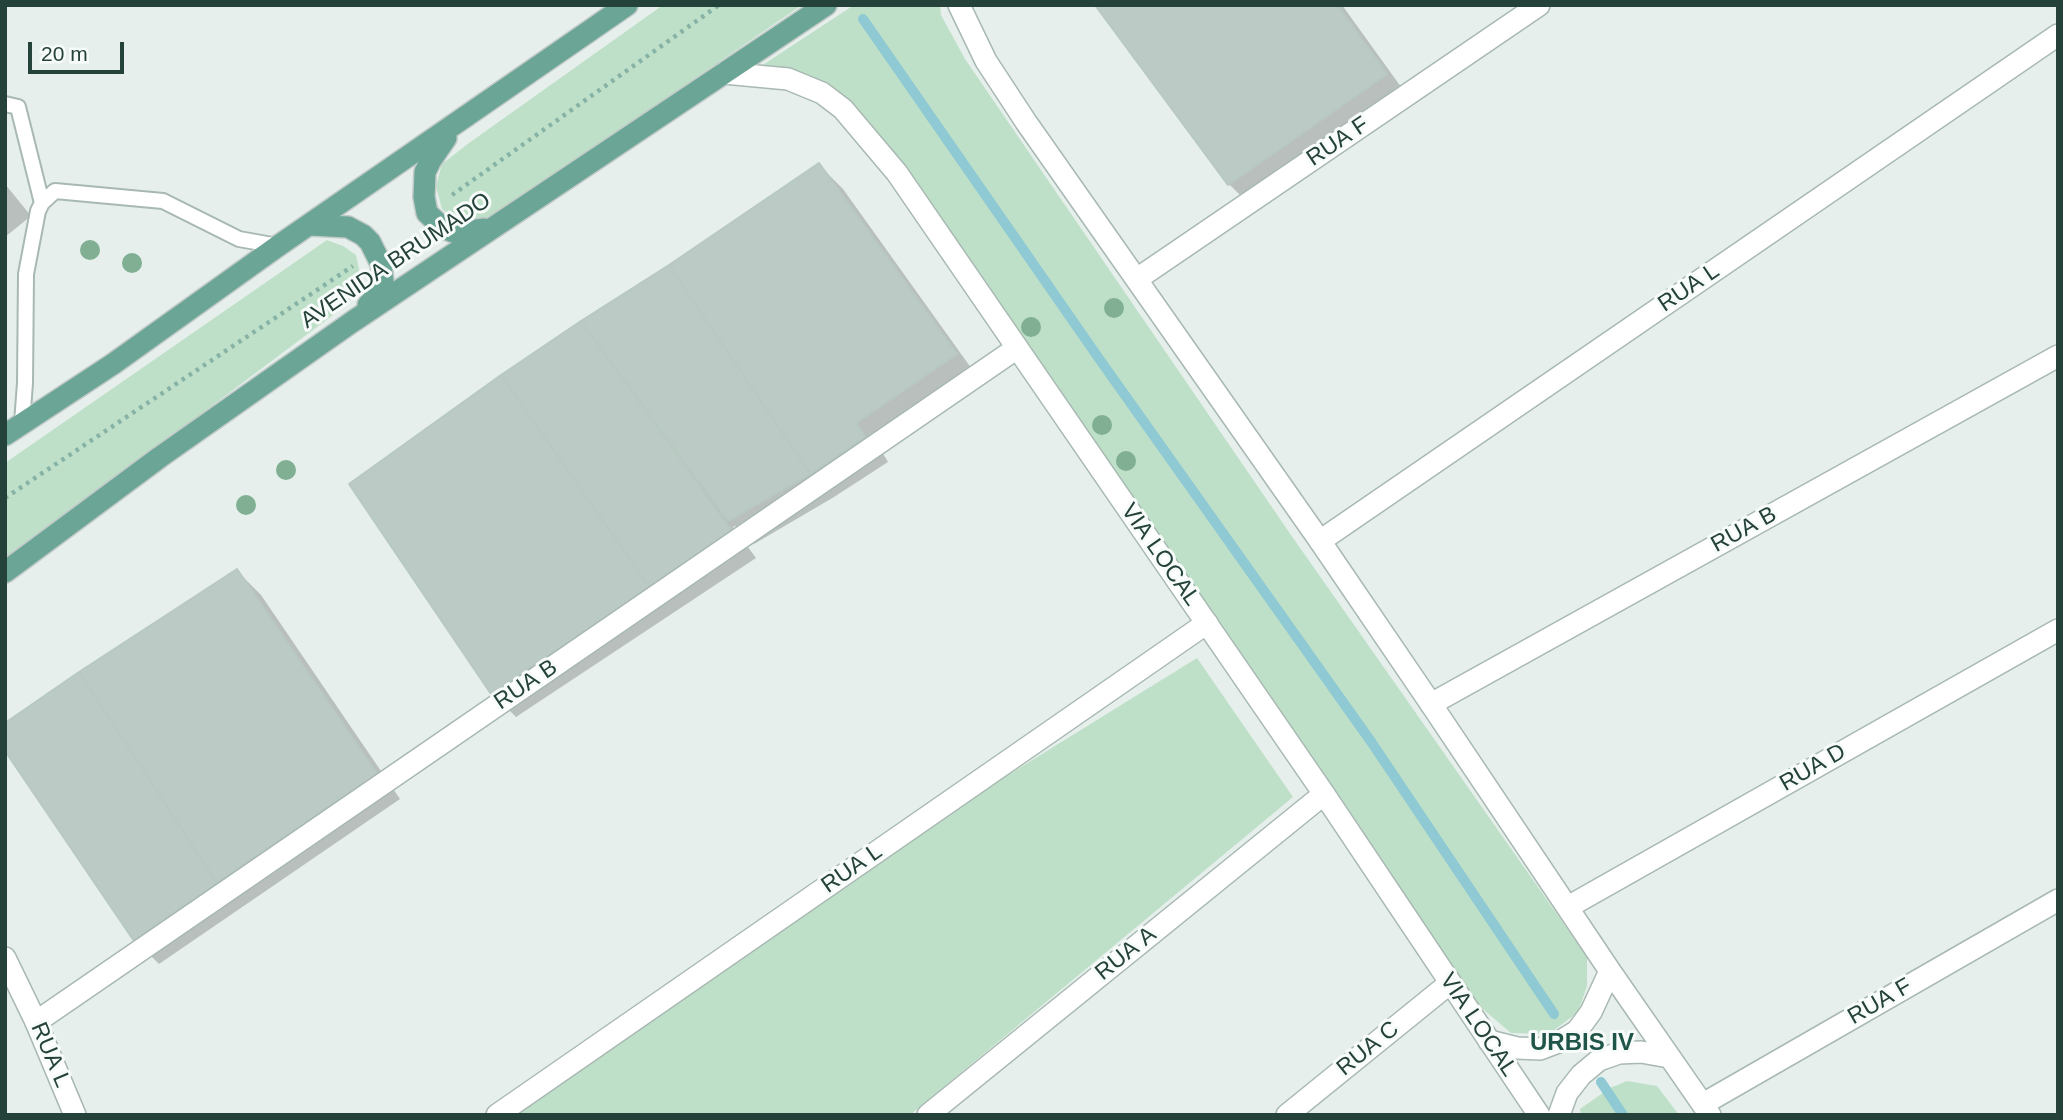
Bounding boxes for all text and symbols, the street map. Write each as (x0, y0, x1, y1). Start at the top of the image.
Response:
scale bar (32, 28, 128, 72)
text: 20 m (41, 42, 88, 65)
street label: RUA F (1302, 111, 1374, 173)
street label: AVENIDA BRUMADO (296, 187, 496, 335)
street label: RUA L (1653, 258, 1725, 318)
street label: VIA LOCAL (1115, 498, 1205, 612)
street label: RUA B (1707, 501, 1781, 559)
street label: RUA B (489, 654, 563, 716)
street label: RUA D (1775, 738, 1851, 798)
street label: RUA L (816, 838, 888, 900)
street label: RUA A (1090, 921, 1162, 987)
street label: VIA LOCAL (1433, 968, 1523, 1082)
street label: RUA F (1843, 973, 1917, 1031)
street label: RUA C (1332, 1016, 1404, 1082)
street label: RUA L (24, 1018, 76, 1092)
district label: URBIS IV (1530, 1029, 1634, 1057)

